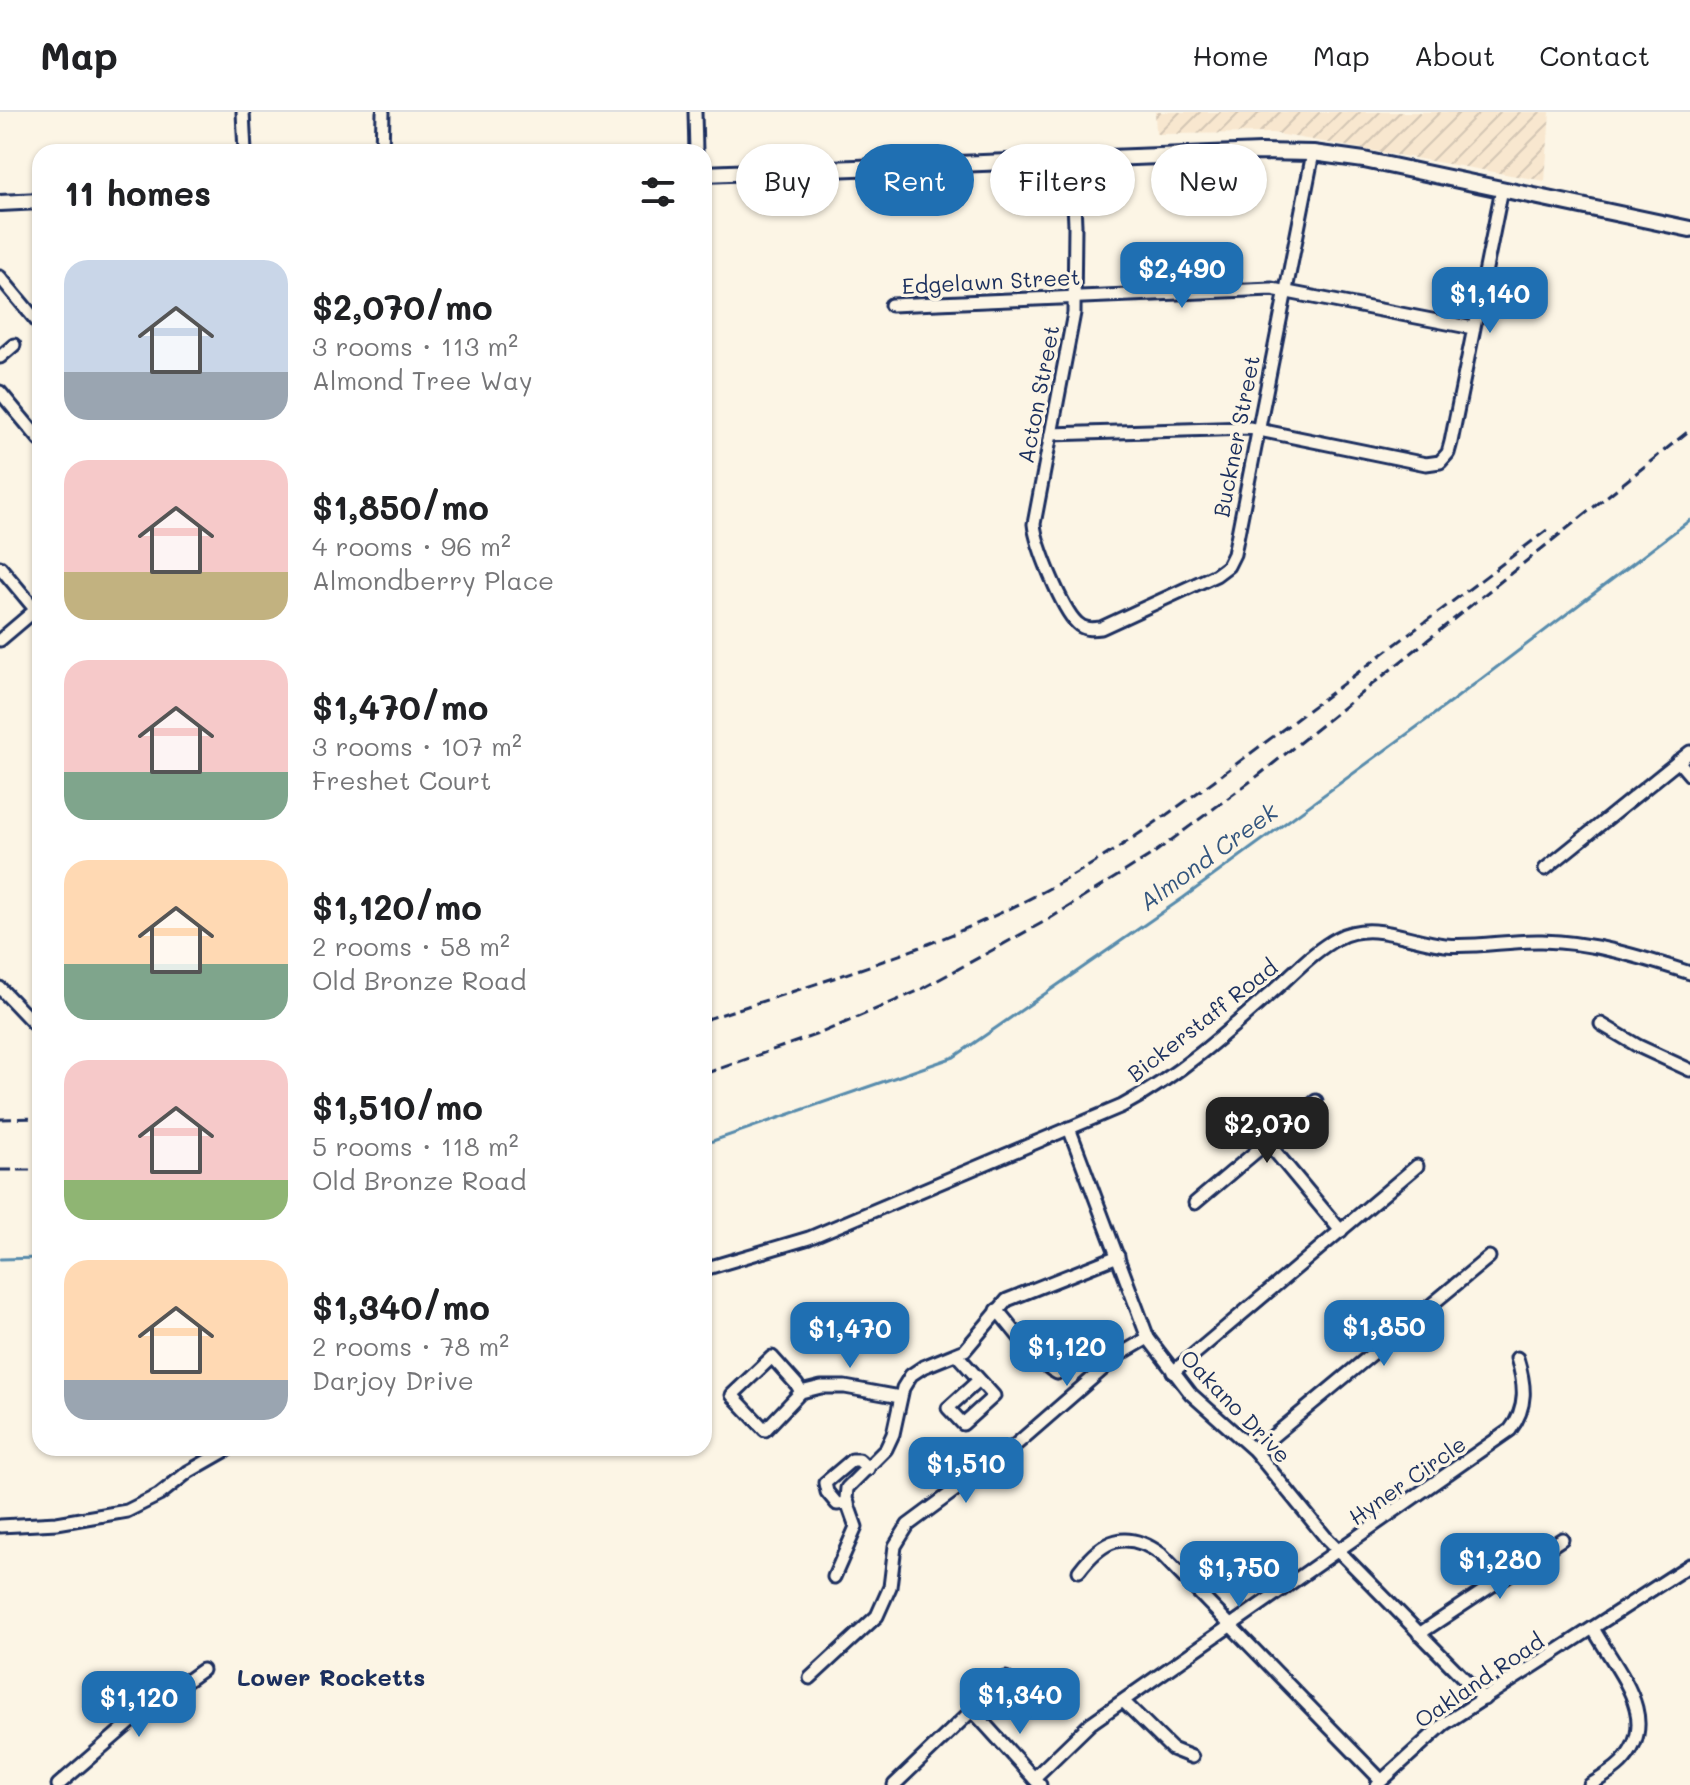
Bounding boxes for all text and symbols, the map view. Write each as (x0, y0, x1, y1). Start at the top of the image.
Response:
text: Map (40, 30, 118, 80)
text: Home (1193, 37, 1269, 73)
text: Map (1313, 37, 1370, 73)
text: About (1414, 37, 1495, 73)
text: Contact (1539, 37, 1650, 73)
chip: Buy (736, 144, 839, 216)
chip: Rent (855, 144, 974, 216)
chip: Filters (990, 144, 1135, 216)
chip: New (1151, 144, 1267, 216)
text: 11 homes (64, 170, 211, 215)
icon: filters (636, 170, 680, 214)
pin: $2,490 (1117, 242, 1247, 310)
text: $2,490 (1138, 251, 1226, 285)
street label: Edgelawn Street (901, 262, 1081, 300)
pin: $1,140 (1425, 267, 1555, 335)
text: $1,140 (1450, 276, 1530, 310)
text: $2,070/mo (312, 284, 493, 329)
icon: home (128, 292, 224, 388)
street label: Acton Street (1010, 322, 1066, 466)
text: 3 rooms · 113 m² (312, 329, 518, 363)
street label: Buckner Street (1206, 353, 1266, 519)
text: Almond Tree Way (312, 363, 533, 397)
text: $1,850/mo (312, 484, 489, 529)
icon: home (128, 492, 224, 588)
text: 4 rooms · 96 m² (312, 529, 511, 563)
text: Almondberry Place (312, 563, 554, 597)
text: $1,470/mo (312, 684, 488, 729)
icon: home (128, 692, 224, 788)
text: 3 rooms · 107 m² (312, 729, 522, 763)
text: Freshet Court (312, 763, 492, 797)
water label: Almond Creek (1133, 795, 1284, 917)
text: $1,120/mo (312, 884, 482, 929)
icon: home (128, 892, 224, 988)
text: 2 rooms · 58 m² (312, 929, 510, 963)
street label: Bickerstaff Road (1121, 952, 1283, 1088)
text: Old Bronze Road (312, 963, 527, 997)
text: $1,510/mo (312, 1084, 483, 1129)
icon: home (128, 1092, 224, 1188)
pin: $2,070 (1202, 1097, 1332, 1165)
text: $2,070 (1224, 1106, 1310, 1140)
text: 5 rooms · 118 m² (312, 1129, 519, 1163)
text: Old Bronze Road (312, 1163, 527, 1197)
text: $1,340/mo (312, 1284, 490, 1329)
icon: home (128, 1292, 224, 1388)
pin: $1,850 (1319, 1300, 1449, 1368)
pin: $1,470 (785, 1302, 915, 1370)
text: $1,850 (1342, 1309, 1426, 1343)
text: $1,470 (808, 1311, 892, 1345)
pin: $1,120 (1002, 1320, 1132, 1388)
text: 2 rooms · 78 m² (312, 1329, 509, 1363)
text: $1,120 (1028, 1329, 1106, 1363)
street label: Oakano Drive (1175, 1343, 1297, 1469)
text: Darjoy Drive (312, 1363, 474, 1397)
street label: Hyner Circle (1343, 1429, 1471, 1531)
pin: $1,510 (901, 1437, 1031, 1505)
text: $1,510 (927, 1446, 1006, 1480)
pin: $1,280 (1435, 1533, 1565, 1601)
pin: $1,750 (1174, 1541, 1304, 1609)
text: $1,280 (1459, 1542, 1541, 1576)
text: $1,750 (1198, 1550, 1280, 1584)
street label: Oakland Road (1409, 1626, 1549, 1734)
district label: Lower Rocketts (237, 1661, 425, 1692)
pin: $1,340 (955, 1668, 1085, 1736)
pin: $1,120 (74, 1671, 204, 1739)
text: $1,340 (978, 1677, 1062, 1711)
text: $1,120 (100, 1680, 178, 1714)

